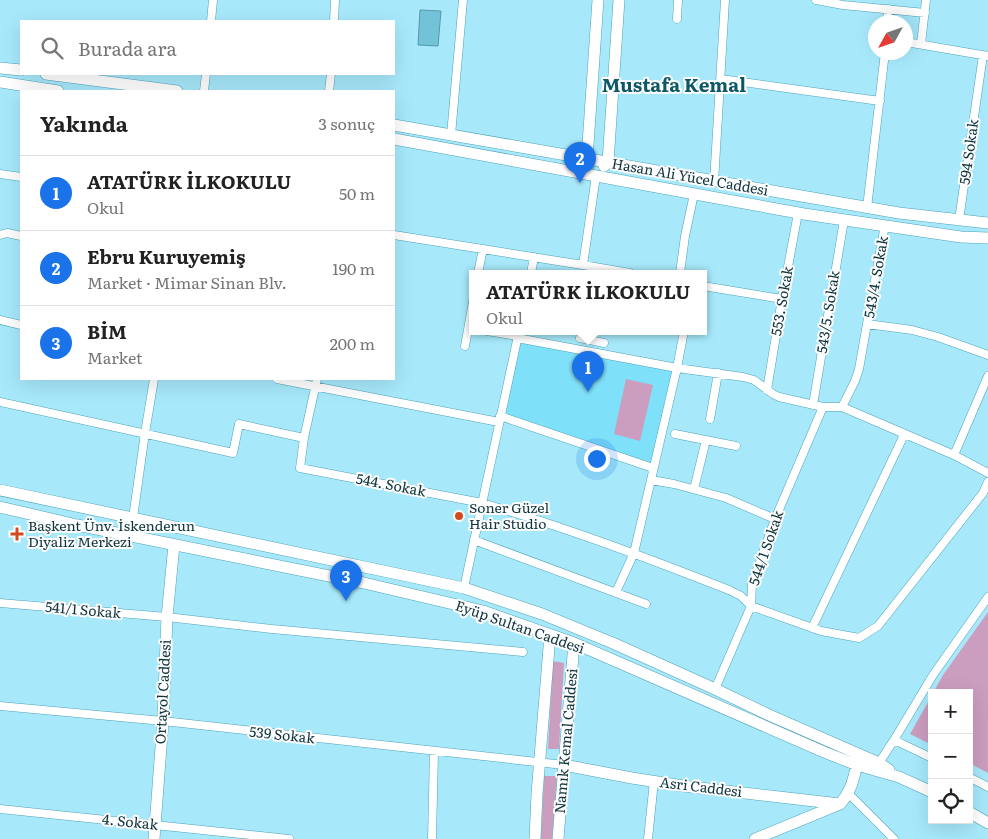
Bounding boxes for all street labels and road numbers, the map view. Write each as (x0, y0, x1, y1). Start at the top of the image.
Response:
street label: 594 Sokak (954, 117, 983, 186)
street label: Hasan Ali Yücel Caddesi (610, 152, 770, 200)
street label: 543/4. Sokak (858, 234, 892, 319)
street label: 553. Sokak (765, 264, 797, 337)
street label: 543/5. Sokak (811, 268, 844, 355)
street label: 544. Sokak (354, 467, 428, 501)
street label: 544/1 Sokak (743, 507, 787, 588)
street label: Eyüp Sultan Caddesi (453, 595, 588, 658)
street label: 541/1 Sokak (44, 596, 122, 622)
street label: Ortayol Caddesi (149, 639, 175, 745)
street label: Namık Kemal Caddesi (549, 667, 581, 814)
street label: 539 Sokak (248, 721, 316, 747)
street label: Asri Caddesi (659, 771, 744, 801)
street label: 4. Sokak (101, 808, 160, 834)

